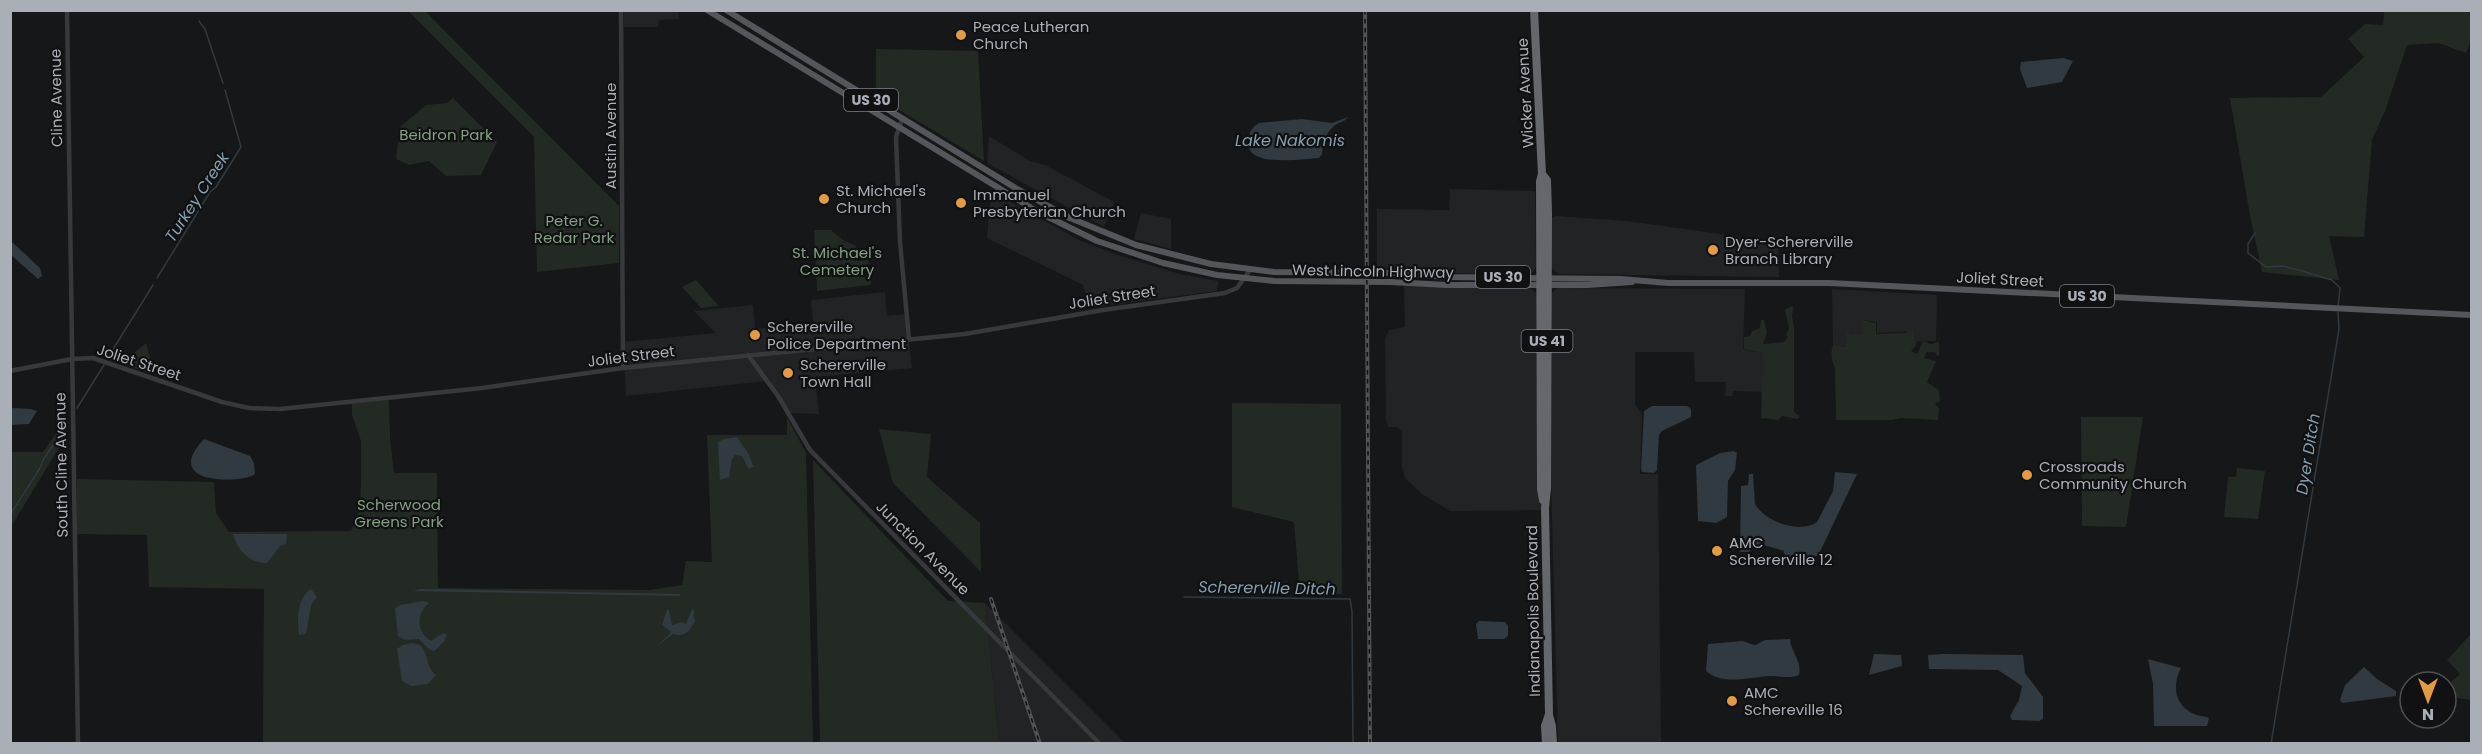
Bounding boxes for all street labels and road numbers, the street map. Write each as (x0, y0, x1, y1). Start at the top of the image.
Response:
street label: Wicker Avenue (1512, 37, 1538, 149)
street label: Cline Avenue (45, 49, 67, 147)
street label: Austin Avenue (600, 83, 621, 189)
road number: US 30 (844, 89, 898, 111)
street label: West Lincoln Highway (1292, 259, 1455, 283)
road number: US 30 (1476, 266, 1530, 288)
street label: Joliet Street (1956, 266, 2044, 292)
street label: Joliet Street (1067, 280, 1157, 314)
road number: US 30 (2060, 285, 2114, 307)
road number: US 41 (1522, 330, 1572, 352)
street label: Joliet Street (94, 338, 184, 386)
street label: Joliet Street (586, 340, 676, 372)
street label: South Cline Avenue (49, 392, 73, 538)
street label: Junction Avenue (871, 496, 975, 600)
street label: Indianapolis Boulevard (1521, 525, 1545, 697)

